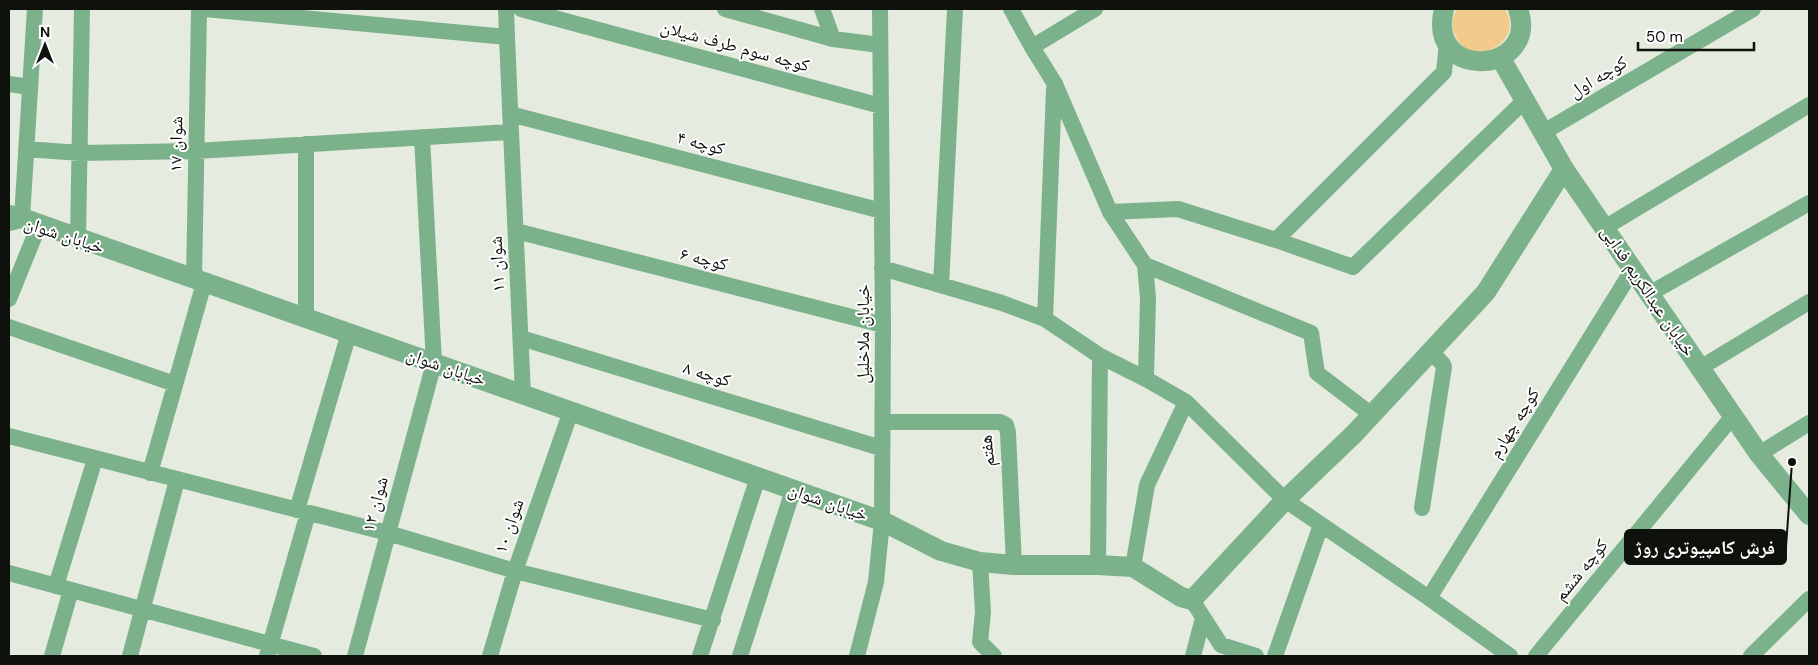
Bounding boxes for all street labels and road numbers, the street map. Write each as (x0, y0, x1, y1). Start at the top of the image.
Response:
street label: کوچه سوم طرف شیلان (658, 15, 813, 78)
street label: کوچه اول (1565, 50, 1632, 104)
street label: شوان ۱۷ (164, 116, 188, 172)
street label: کوچه ۴ (675, 125, 728, 161)
street label: خیابان شوان (21, 211, 107, 259)
street label: خیابان عبدالکریم فدایی (1595, 221, 1701, 361)
street label: شوان ۱۱ (484, 235, 510, 293)
street label: کوچه ۶ (678, 242, 731, 277)
street label: خیابان ملاخلیل (851, 284, 875, 384)
street label: خیابان شوان (403, 342, 489, 392)
street label: کوچه ۸ (680, 355, 734, 393)
street label: کوچه چهارم (1483, 383, 1545, 463)
street label: هفتم (973, 434, 1001, 468)
street label: شوان ۱۲ (356, 474, 394, 534)
street label: خیابان شوان (785, 477, 871, 527)
street label: شوان ۱۰ (489, 496, 529, 556)
street label: کوچه ششم (1549, 533, 1614, 606)

